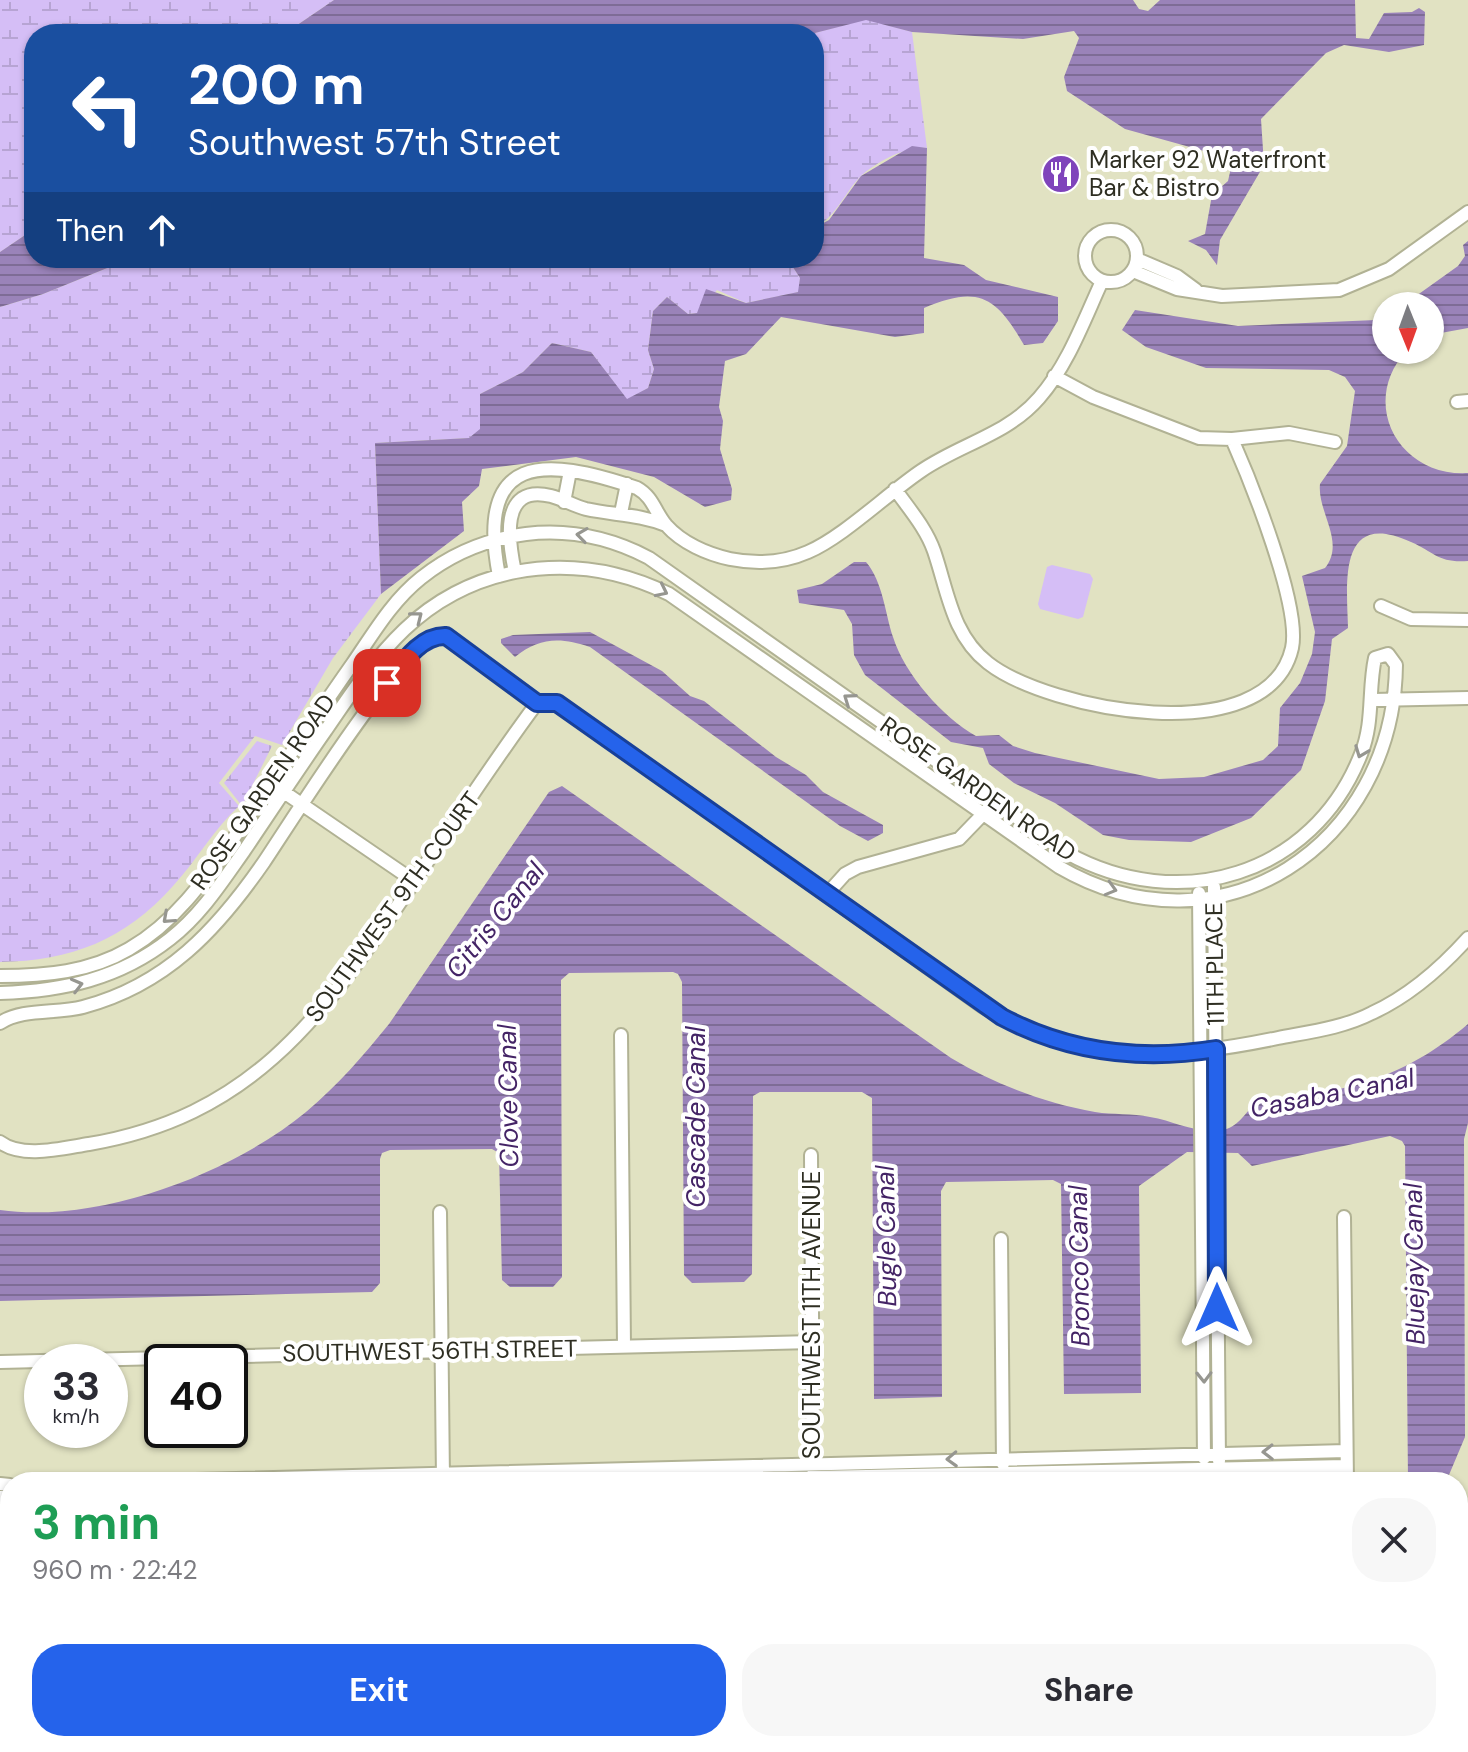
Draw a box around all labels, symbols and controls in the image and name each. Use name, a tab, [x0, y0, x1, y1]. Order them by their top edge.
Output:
text: 200 m	[188, 48, 365, 121]
icon: left	[56, 56, 160, 160]
text: Southwest 57th Street	[188, 119, 561, 166]
place label: Marker 92 Waterfront Bar & Bistro	[1089, 144, 1326, 203]
restaurant icon: Marker 92 Waterfront Bar & Bistro	[1040, 153, 1082, 195]
icon: ahead	[140, 208, 184, 252]
text: Then	[56, 211, 124, 250]
north arrow	[1372, 292, 1444, 364]
map controls	[1372, 292, 1444, 364]
one-way arrow	[575, 527, 588, 544]
one-way arrow	[654, 581, 669, 597]
one-way arrow	[408, 613, 423, 627]
pin	[353, 649, 421, 717]
icon: arrive	[365, 661, 409, 705]
street label: ROSE GARDEN ROAD	[183, 688, 342, 896]
one-way arrow	[843, 694, 857, 708]
street label: ROSE GARDEN ROAD	[874, 709, 1082, 868]
one-way arrow	[1354, 744, 1371, 758]
street label: SOUTHWEST 9TH COURT	[298, 785, 487, 1028]
water label: Citris Canal	[438, 854, 553, 985]
one-way arrow	[1103, 880, 1117, 896]
street label: 11TH PLACE	[1198, 902, 1231, 1026]
one-way arrow	[163, 908, 178, 923]
one-way arrow	[70, 977, 84, 994]
water label: Clove Canal	[490, 1023, 526, 1168]
water label: Cascade Canal	[679, 1025, 713, 1208]
water label: Casaba Canal	[1247, 1060, 1418, 1126]
water label: Bugle Canal	[868, 1164, 904, 1307]
street label: SOUTHWEST 11TH AVENUE	[796, 1171, 827, 1459]
water label: Bluejay Canal	[1396, 1182, 1432, 1345]
water label: Bronco Canal	[1061, 1184, 1097, 1347]
position arrow	[1175, 1266, 1259, 1350]
street label: SOUTHWEST 56TH STREET	[282, 1332, 578, 1369]
speed limit sign: 40	[144, 1344, 248, 1448]
text: 33	[52, 1360, 100, 1412]
one-way arrow	[1195, 1371, 1212, 1384]
text: km/h	[52, 1403, 100, 1429]
one-way arrow	[1261, 1443, 1274, 1461]
one-way arrow	[945, 1450, 958, 1468]
text: 3 min	[32, 1491, 160, 1554]
button: close	[1352, 1498, 1436, 1582]
text: 960 m · 22:42	[32, 1553, 197, 1587]
button: Exit	[32, 1644, 726, 1736]
button: Share	[742, 1644, 1436, 1736]

